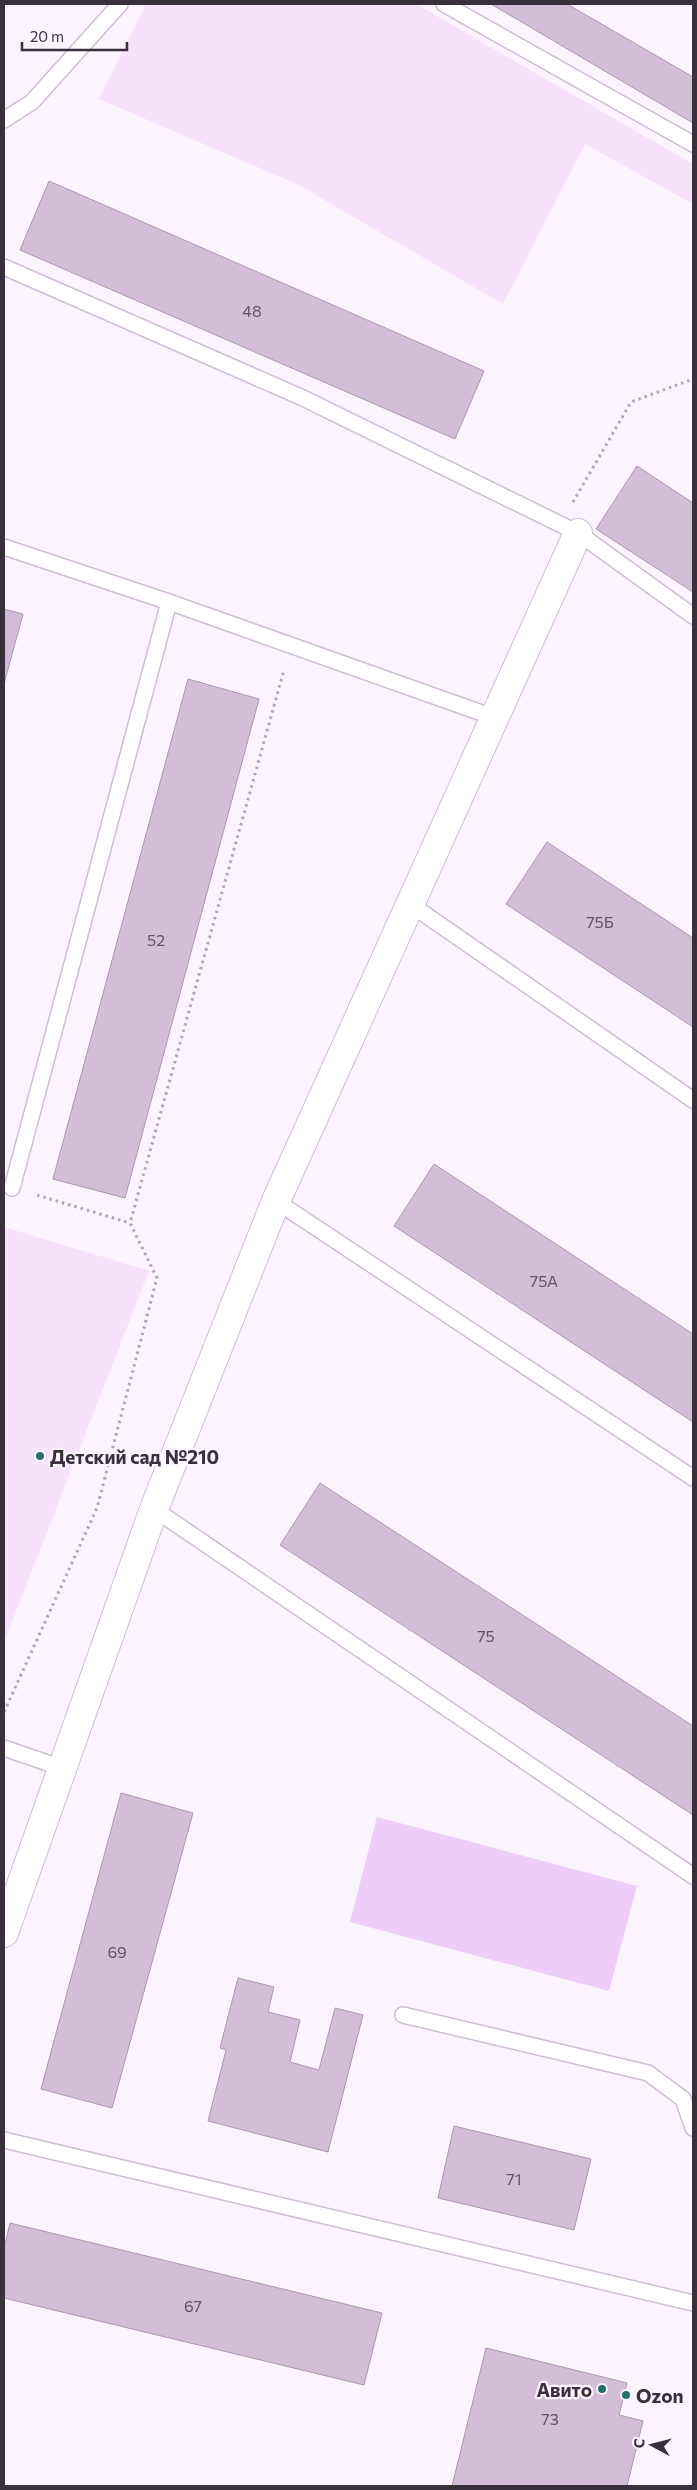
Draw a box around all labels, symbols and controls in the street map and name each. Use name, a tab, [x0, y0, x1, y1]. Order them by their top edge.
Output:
scale bar	[22, 20, 128, 52]
text: 20 m	[30, 27, 64, 45]
house number: 48	[242, 301, 262, 320]
house number: 75Б	[586, 912, 614, 931]
house number: 52	[147, 930, 165, 949]
house number: 75А	[530, 1271, 558, 1290]
place label: Детский сад №210	[50, 1445, 219, 1468]
marker: Детский сад №210	[34, 1450, 46, 1462]
house number: 75	[477, 1626, 495, 1645]
house number: 69	[107, 1942, 127, 1961]
house number: 71	[506, 2169, 522, 2188]
house number: 67	[184, 2296, 202, 2315]
place label: Авито	[536, 2378, 592, 2401]
marker: Авито	[596, 2383, 608, 2395]
place label: Ozon	[636, 2384, 684, 2407]
marker: Ozon	[620, 2389, 632, 2401]
house number: 73	[541, 2409, 559, 2428]
north arrow	[627, 2420, 677, 2470]
text: С	[630, 2438, 648, 2449]

